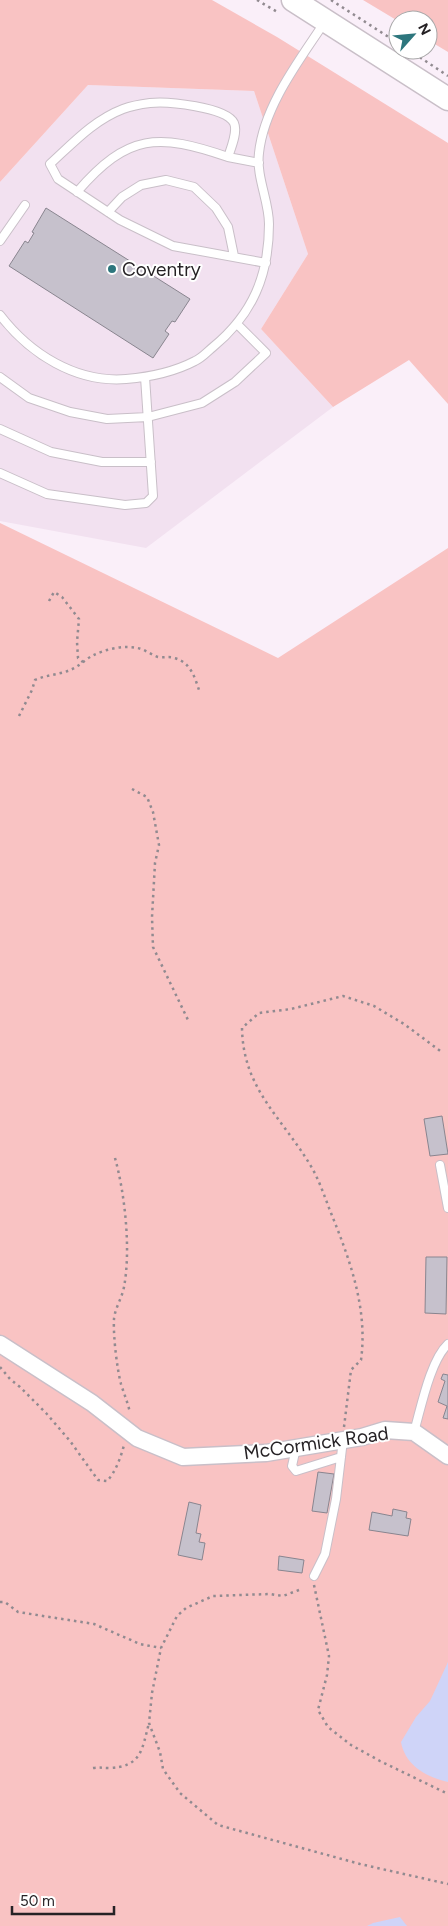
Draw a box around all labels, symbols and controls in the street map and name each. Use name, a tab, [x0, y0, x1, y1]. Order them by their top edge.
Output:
north arrow	[388, 10, 438, 60]
text: N	[414, 21, 434, 38]
place label: Coventry	[122, 258, 201, 281]
marker: Coventry	[106, 263, 118, 275]
street label: McCormick Road	[242, 1421, 390, 1465]
scale bar	[12, 1884, 115, 1916]
text: 50 m	[20, 1892, 55, 1910]

